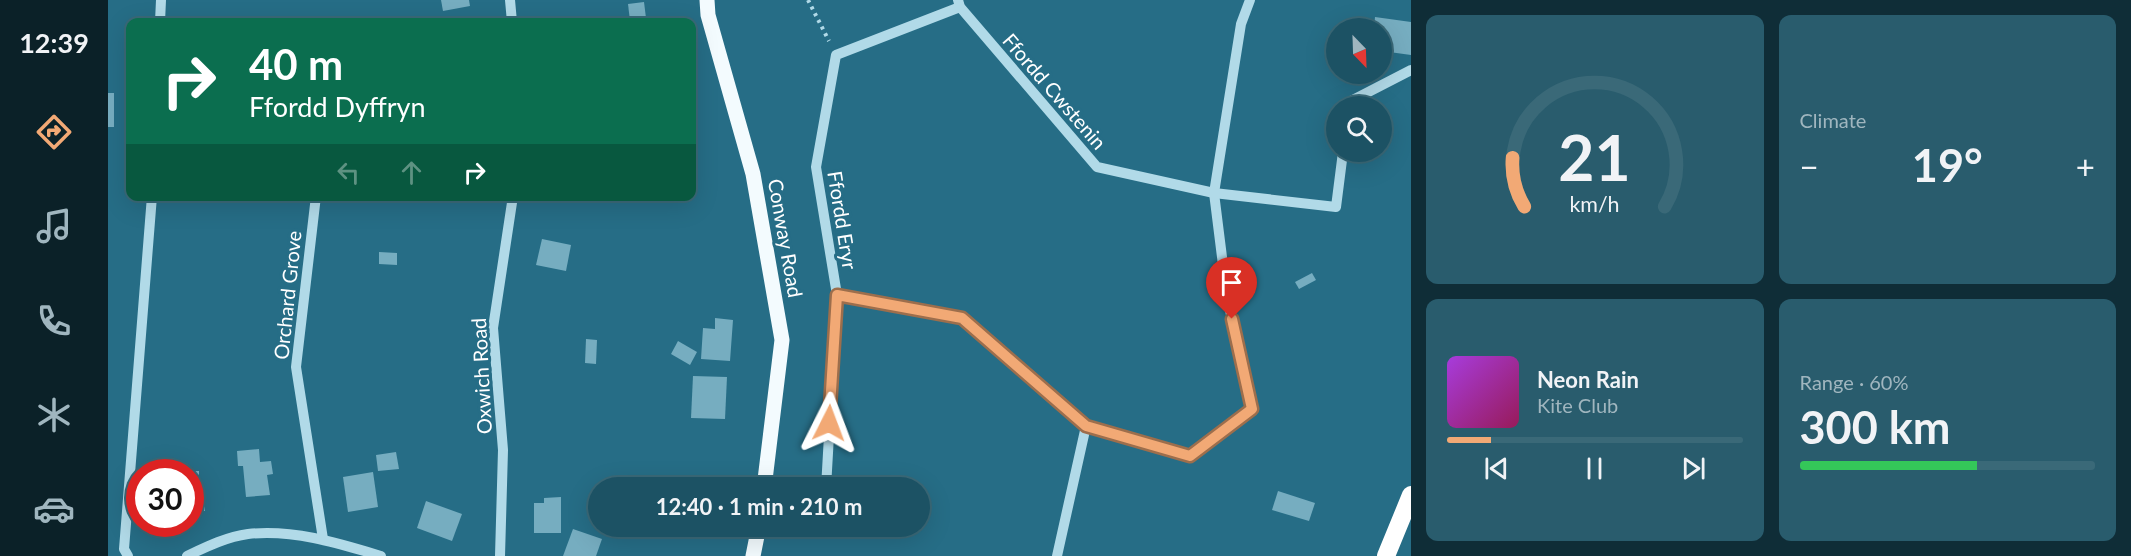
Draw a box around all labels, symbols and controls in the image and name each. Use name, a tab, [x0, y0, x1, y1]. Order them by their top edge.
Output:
north arrow	[1326, 18, 1392, 84]
map controls	[1326, 18, 1392, 162]
text: 12:39	[19, 26, 89, 59]
street label: Ffordd Cwstenin	[998, 28, 1112, 154]
text: 40 m	[249, 39, 343, 89]
icon: right	[150, 42, 228, 120]
text: Ffordd Dyffryn	[249, 90, 426, 123]
button: search	[1326, 96, 1392, 162]
text: Climate	[1800, 108, 1866, 132]
icon: directions	[33, 111, 75, 153]
text: 21	[1559, 119, 1631, 194]
text: 19°	[1912, 138, 1983, 192]
text: −	[1800, 146, 1819, 186]
text: +	[2076, 146, 2095, 186]
icon: left	[332, 156, 365, 189]
icon: ahead	[395, 156, 428, 189]
icon: right	[458, 156, 491, 189]
street label: Ffordd Eryr	[823, 169, 863, 272]
street label: Conway Road	[764, 177, 808, 299]
text: km/h	[1570, 191, 1620, 217]
icon: music	[33, 205, 75, 247]
street label: Orchard Grove	[268, 229, 306, 361]
pin	[1206, 257, 1257, 319]
icon: arrive	[1215, 266, 1248, 299]
icon: phone	[33, 300, 75, 342]
street label: Oxwich Road	[466, 317, 496, 435]
text: Neon Rain	[1537, 366, 1639, 393]
text: Range · 60%	[1800, 370, 1908, 394]
position arrow	[797, 391, 861, 455]
text: Kite Club	[1537, 393, 1618, 417]
icon: climate	[33, 394, 75, 436]
text: 300 km	[1800, 400, 1950, 454]
icon: previous	[1480, 452, 1513, 485]
icon: pause	[1578, 452, 1611, 485]
icon: next	[1677, 452, 1710, 485]
speed limit sign: 30	[126, 459, 204, 537]
icon: car	[33, 488, 75, 530]
text: 12:40 · 1 min · 210 m	[656, 493, 862, 520]

